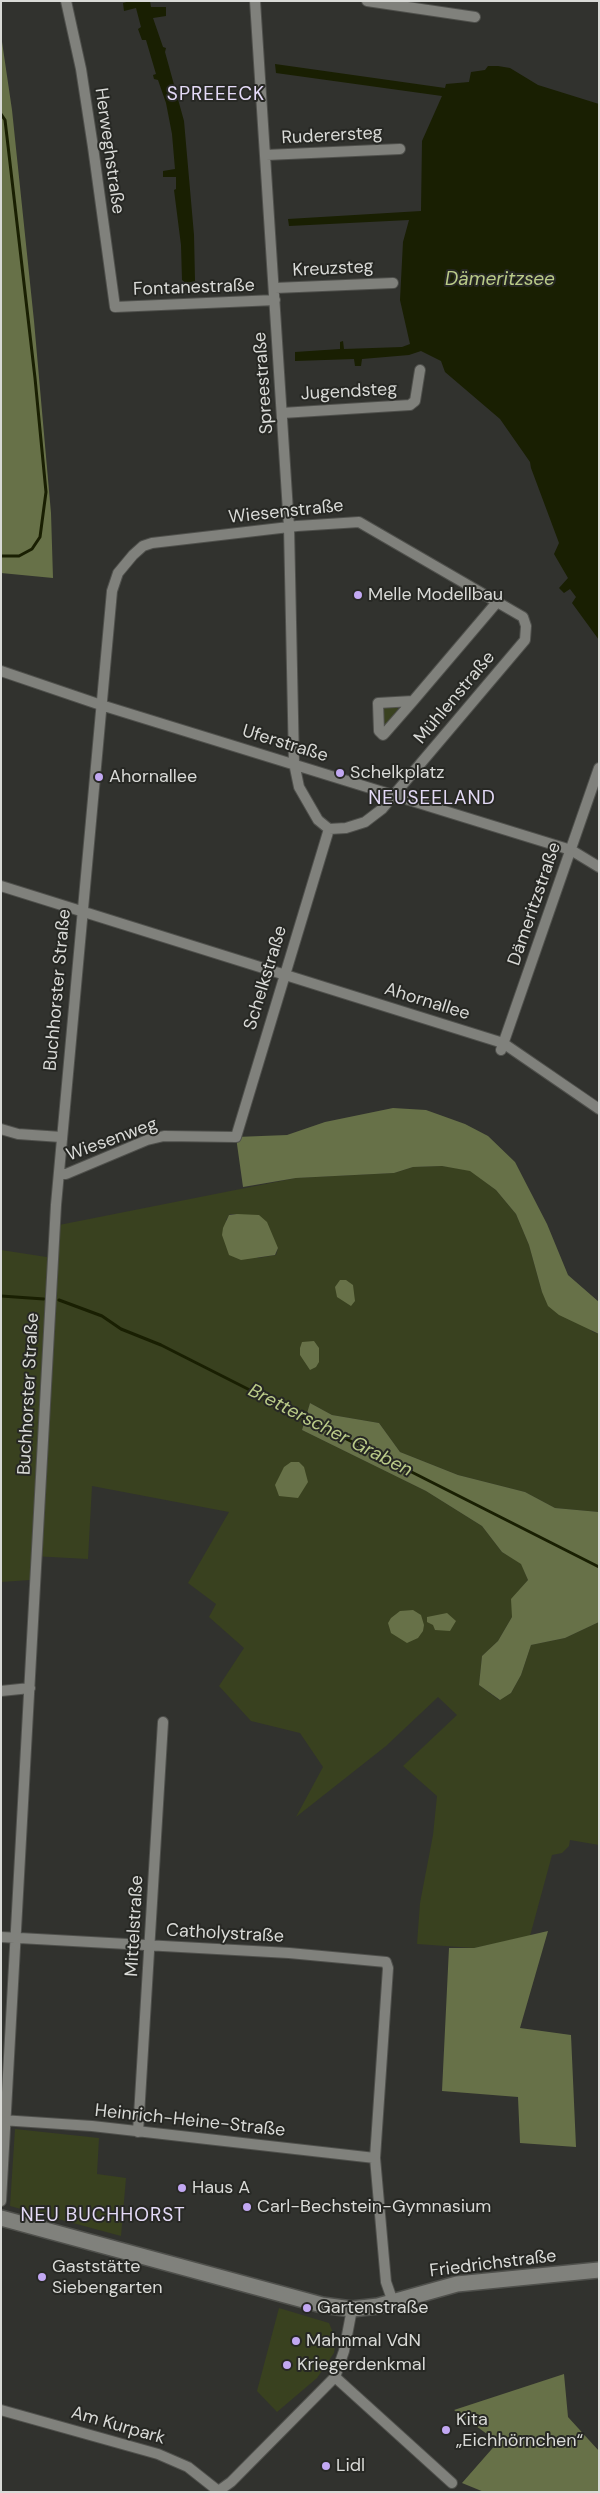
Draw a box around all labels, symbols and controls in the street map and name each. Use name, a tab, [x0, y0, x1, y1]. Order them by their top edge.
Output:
district label: SPREEECK	[166, 84, 266, 106]
street label: Herweghstraße	[89, 87, 129, 215]
street label: Ruderersteg	[281, 123, 383, 149]
street label: Kreuzsteg	[292, 256, 374, 282]
water label: Dämeritzsee	[445, 269, 555, 291]
street label: Fontanestraße	[133, 275, 255, 301]
street label: Spreestraße	[250, 331, 278, 435]
street label: Jugendsteg	[300, 379, 398, 405]
street label: Wiesenstraße	[227, 495, 345, 529]
place label: Melle Modellbau	[368, 584, 503, 606]
marker: Melle Modellbau	[352, 589, 364, 601]
street label: Mühlenstraße	[410, 647, 500, 749]
street label: Uferstraße	[240, 721, 330, 767]
place label: Schelkplatz	[350, 762, 445, 784]
place label: Ahornallee	[109, 766, 197, 788]
marker: Schelkplatz	[334, 767, 346, 779]
marker: Ahornallee	[93, 771, 105, 783]
district label: NEUSEELAND	[367, 788, 497, 810]
street label: Dämeritzstraße	[504, 840, 566, 968]
street label: Buchhorster Straße	[40, 908, 76, 1072]
street label: Schelkstraße	[240, 923, 292, 1033]
street label: Ahornallee	[382, 979, 472, 1025]
street label: Wiesenweg	[64, 1114, 160, 1166]
street label: Buchhorster Straße	[14, 1312, 44, 1476]
water label: Bretterscher Graben	[244, 1380, 416, 1482]
street label: Mittelstraße	[122, 1875, 148, 1977]
street label: Catholystraße	[165, 1920, 285, 1948]
street label: Heinrich-Heine-Straße	[94, 2100, 286, 2142]
place label: Haus A	[192, 2177, 250, 2199]
marker: Haus A	[176, 2182, 188, 2194]
place label: Carl-Bechstein-Gymnasium	[257, 2196, 491, 2218]
marker: Carl-Bechstein-Gymnasium	[241, 2201, 253, 2213]
district label: NEU BUCHHORST	[19, 2205, 187, 2227]
street label: Friedrichstraße	[428, 2245, 558, 2283]
place label: Gaststätte Siebengarten	[52, 2256, 163, 2298]
marker: Gaststätte Siebengarten	[36, 2271, 48, 2283]
place label: Gartenstraße	[317, 2297, 428, 2319]
marker: Gartenstraße	[301, 2302, 313, 2314]
place label: Mahnmal VdN	[306, 2330, 421, 2352]
marker: Mahnmal VdN	[290, 2335, 302, 2347]
place label: Kriegerdenkmal	[297, 2354, 426, 2376]
marker: Kriegerdenkmal	[281, 2359, 293, 2371]
street label: Am Kurpark	[69, 2402, 167, 2450]
place label: Kita „Eichhörnchen“	[456, 2409, 583, 2452]
marker: Kita „Eichhörnchen“	[440, 2424, 452, 2436]
place label: Lidl	[336, 2455, 365, 2477]
marker: Lidl	[320, 2460, 332, 2472]

